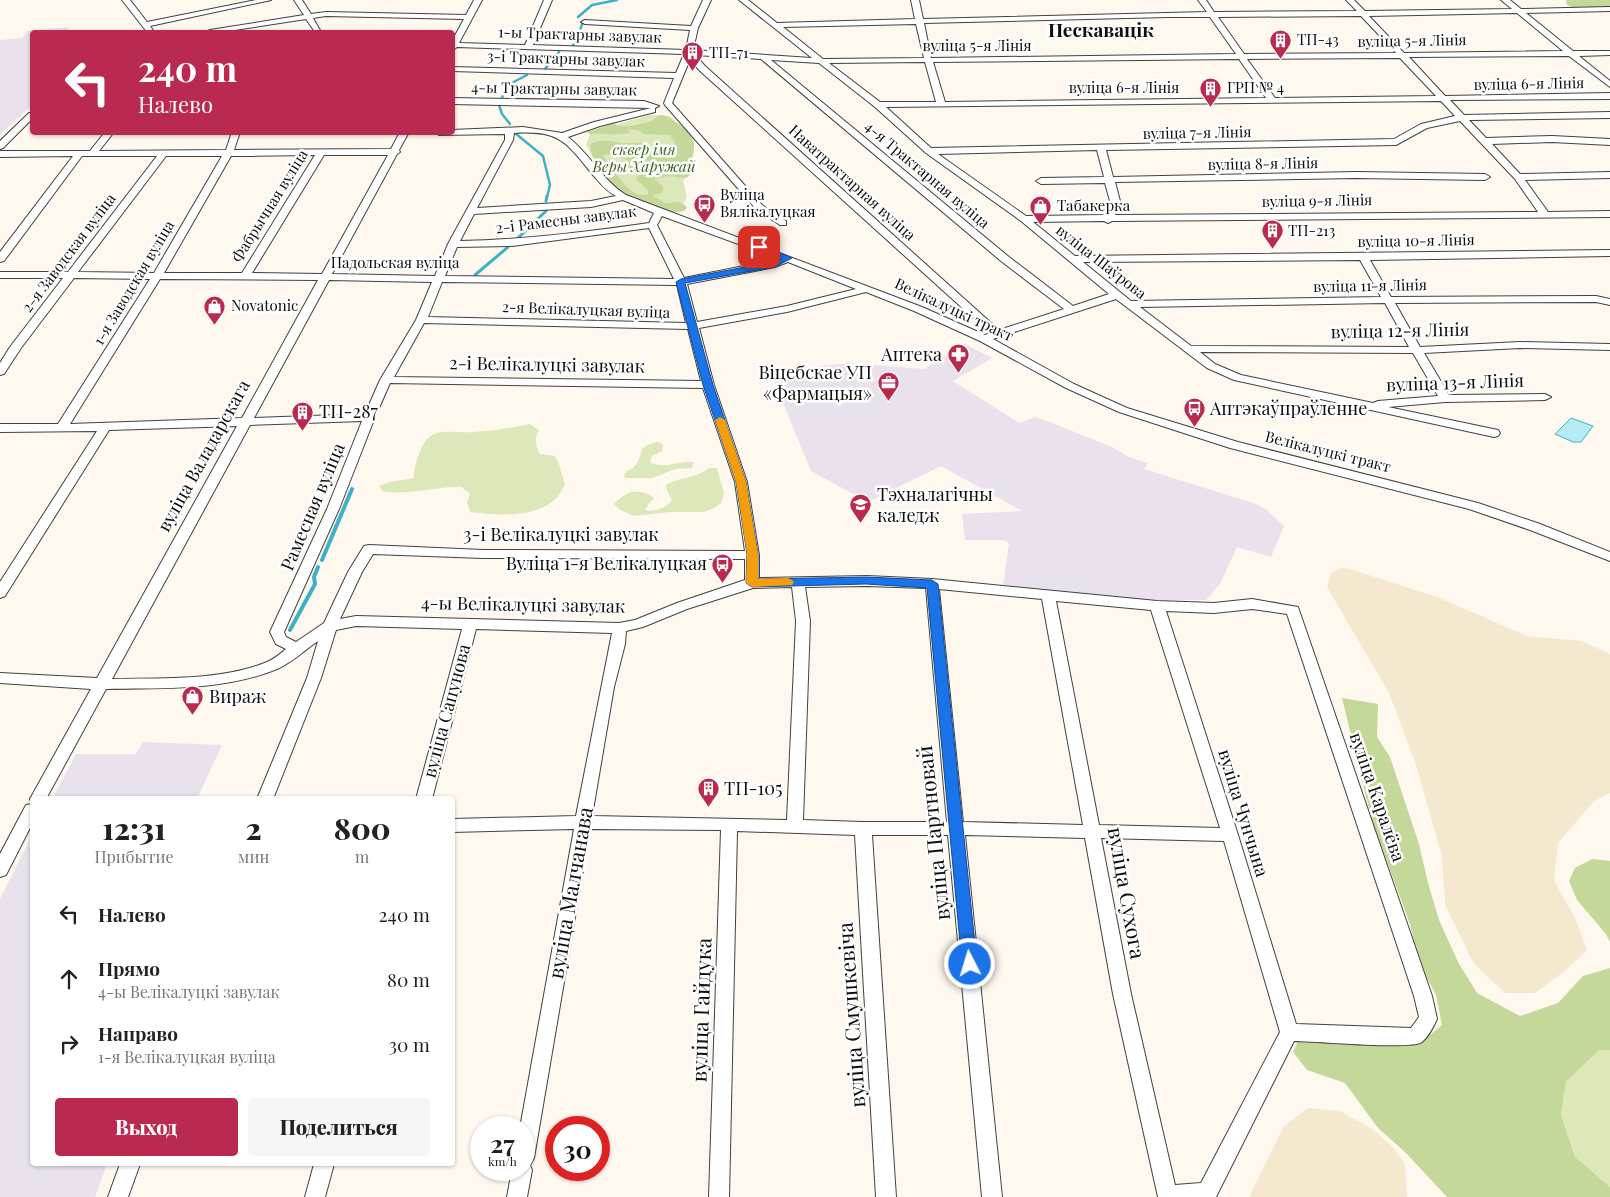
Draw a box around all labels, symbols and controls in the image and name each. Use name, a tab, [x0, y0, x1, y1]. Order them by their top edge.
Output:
district label: Пескавацік	[1048, 16, 1154, 42]
street label: 1-ы Трактарны завулак	[498, 21, 663, 47]
building icon: ТП-43	[1269, 28, 1293, 59]
place label: ТП-43	[1297, 29, 1339, 49]
street label: вуліца 5-я Лінія	[1357, 29, 1467, 51]
street label: вуліца 5-я Лінія	[922, 35, 1032, 55]
building icon: ТП-71	[681, 41, 705, 72]
place label: ТП-71	[709, 42, 749, 62]
text: 240 m	[138, 44, 237, 91]
street label: 3-і Трактарны завулак	[487, 45, 646, 71]
icon: left	[55, 50, 120, 115]
street label: вуліца 6-я Лінія	[1473, 72, 1584, 94]
building icon: ГРП № 4	[1199, 76, 1223, 107]
street label: 4-ы Трактарны завулак	[471, 77, 638, 99]
street label: вуліца 6-я Лінія	[1069, 77, 1179, 97]
place label: ГРП № 4	[1227, 77, 1284, 97]
text: Налево	[138, 89, 213, 119]
street label: 4-я Трактарная вуліца	[861, 116, 995, 233]
street label: Наватрактарная вуліца	[785, 120, 921, 245]
street label: вуліца 7-я Лінія	[1142, 121, 1252, 143]
park label: сквер імя Веры Харужай	[592, 139, 696, 176]
street label: Фабрычная вуліца	[226, 145, 312, 266]
street label: вуліца 8-я Лінія	[1207, 152, 1318, 174]
place label: Вуліца Вялікалуцкая	[720, 184, 816, 221]
street label: 2-я Заводская вуліца	[17, 188, 120, 316]
street label: вуліца 9-я Лінія	[1262, 189, 1372, 211]
bus stop icon: Вуліца Вялікалуцкая	[692, 192, 716, 223]
shop icon: Табакерка	[1029, 194, 1053, 225]
place label: Табакерка	[1057, 195, 1131, 215]
street label: 2-і Рамесны завулак	[494, 200, 638, 238]
street label: 1-я Заводская вуліца	[88, 216, 179, 349]
building icon: ТП-213	[1260, 219, 1284, 250]
street label: вуліца Шаўрова	[1052, 220, 1151, 303]
place label: ТП-213	[1288, 220, 1335, 240]
pin	[738, 226, 780, 268]
street label: вуліца 10-я Лінія	[1357, 229, 1475, 251]
icon: arrive	[745, 233, 773, 261]
street label: Падольская вуліца	[331, 252, 460, 272]
street label: Велікалуцкі тракт	[892, 273, 1017, 345]
street label: вуліца 11-я Лінія	[1313, 274, 1427, 296]
shop icon: Novatonic	[203, 294, 227, 325]
place label: Novatonic	[231, 295, 298, 315]
street label: 2-я Велікалуцкая вуліца	[501, 296, 671, 322]
street label: вуліца 12-я Лінія	[1330, 317, 1470, 343]
place label: Аптека	[880, 342, 942, 366]
pharmacy icon: Аптека	[946, 343, 970, 374]
street label: 2-і Велікалуцкі завулак	[449, 350, 645, 378]
place label: Віцебскае УП «Фармацыя»	[758, 360, 872, 405]
street label: вуліца 13-я Лінія	[1386, 368, 1525, 396]
office icon: Віцебскае УП «Фармацыя»	[876, 371, 900, 402]
street label: вуліца Валадарскага	[151, 375, 255, 536]
place label: Аптэкаўпраўленне	[1209, 396, 1367, 420]
bus stop icon: Аптэкаўпраўленне	[1182, 397, 1206, 428]
place label: ТП-287	[319, 399, 378, 423]
building icon: ТП-287	[291, 400, 315, 431]
street label: Велікалуцкі тракт	[1263, 426, 1393, 476]
street label: Рамесная вуліца	[274, 439, 350, 574]
place label: Тэхналагічны каледж	[877, 482, 993, 527]
school or university icon: Тэхналагічны каледж	[849, 493, 873, 524]
street label: 3-і Велікалуцкі завулак	[463, 522, 659, 546]
place label: Вуліца 1-я Велікалуцкая	[506, 551, 707, 575]
bus stop icon: Вуліца 1-я Велікалуцкая	[711, 552, 735, 583]
street label: 4-ы Велікалуцкі завулак	[421, 590, 625, 618]
street label: вуліца Сапунова	[417, 641, 475, 780]
place label: Вираж	[209, 684, 266, 708]
shop icon: Вираж	[181, 685, 205, 716]
street label: вуліца Каралёва	[1345, 729, 1411, 865]
street label: вуліца Партновай	[909, 744, 955, 922]
street label: вуліца Чунчына	[1213, 746, 1275, 880]
place label: ТП-105	[724, 776, 782, 800]
building icon: ТП-105	[696, 777, 720, 808]
street label: вуліца Малчанава	[540, 804, 598, 981]
text: 12:31	[102, 808, 166, 848]
text: 2	[246, 808, 262, 848]
text: 800	[334, 808, 391, 848]
street label: вуліца Сухога	[1103, 824, 1153, 961]
text: Прибытие	[94, 846, 174, 867]
text: мин	[238, 846, 269, 867]
text: m	[355, 846, 369, 867]
icon: left	[55, 900, 83, 928]
text: Налево	[98, 901, 166, 927]
text: 240 m	[379, 901, 430, 927]
street label: вуліца Смушкевіча	[830, 921, 870, 1109]
street label: вуліца Гайдука	[683, 937, 717, 1083]
position arrow	[943, 937, 995, 989]
text: Прямо	[98, 955, 160, 981]
icon: ahead	[55, 965, 83, 993]
text: 80 m	[387, 966, 430, 992]
text: 4-ы Велікалуцкі завулак	[98, 981, 280, 1002]
text: Направо	[98, 1020, 178, 1046]
icon: right	[55, 1030, 83, 1058]
text: 30 m	[388, 1031, 430, 1057]
text: 1-я Велікалуцкая вуліца	[98, 1046, 276, 1067]
button: Выход	[55, 1098, 238, 1156]
button: Поделиться	[248, 1098, 430, 1156]
speed limit sign: 30	[545, 1116, 610, 1181]
text: 27	[490, 1126, 515, 1159]
text: km/h	[488, 1153, 517, 1169]

